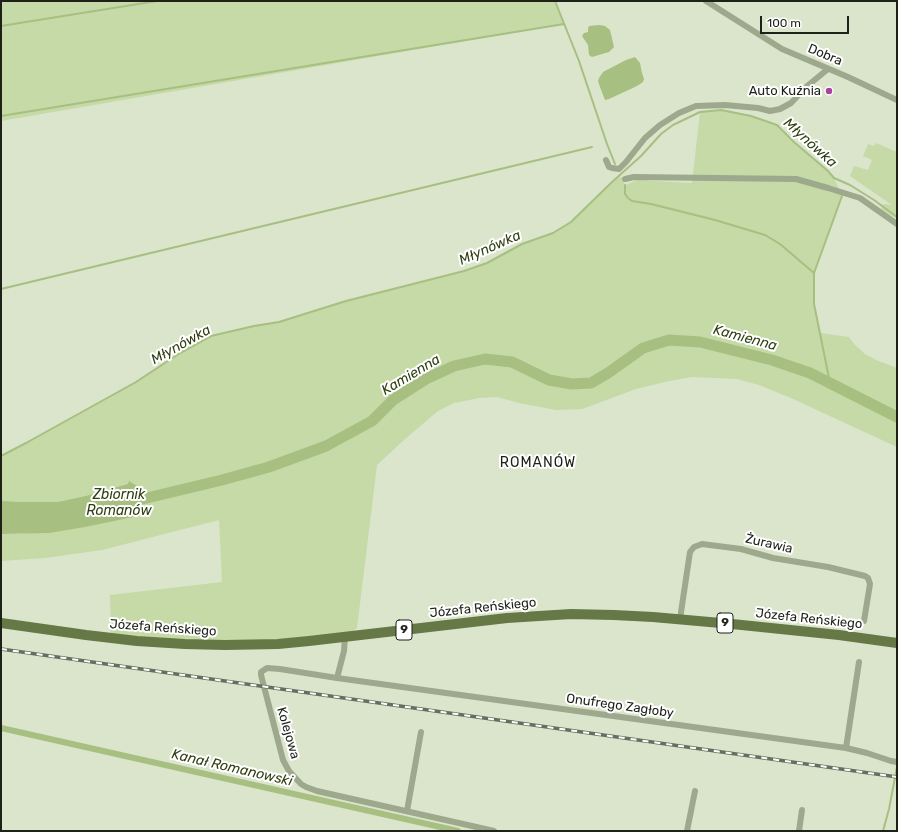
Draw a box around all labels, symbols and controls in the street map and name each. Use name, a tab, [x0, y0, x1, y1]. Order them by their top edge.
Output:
scale bar	[762, 8, 851, 34]
text: 100 m	[767, 16, 801, 30]
street label: Dobra	[805, 41, 845, 69]
place label: Auto Kuźnia	[749, 83, 821, 99]
marker: Auto Kuźnia	[824, 86, 834, 96]
water label: Młynówka	[780, 115, 840, 171]
water label: Młynówka	[457, 227, 523, 269]
water label: Kamienna	[711, 321, 779, 355]
water label: Młynówka	[148, 322, 214, 368]
water label: Kamienna	[379, 351, 443, 399]
district label: ROMANÓW	[500, 455, 576, 471]
water label: Zbiornik Romanów	[86, 487, 152, 520]
street label: Żurawia	[744, 531, 794, 557]
street label: Józefa Reńskiego	[429, 595, 537, 621]
street label: Józefa Reńskiego	[755, 606, 863, 632]
road number: 9	[717, 613, 733, 633]
street label: Józefa Reńskiego	[109, 616, 217, 640]
road number: 9	[396, 620, 412, 640]
street label: Onufrego Zagłoby	[565, 691, 675, 721]
street label: Kolejowa	[273, 705, 303, 761]
water label: Kanał Romanowski	[170, 746, 294, 790]

